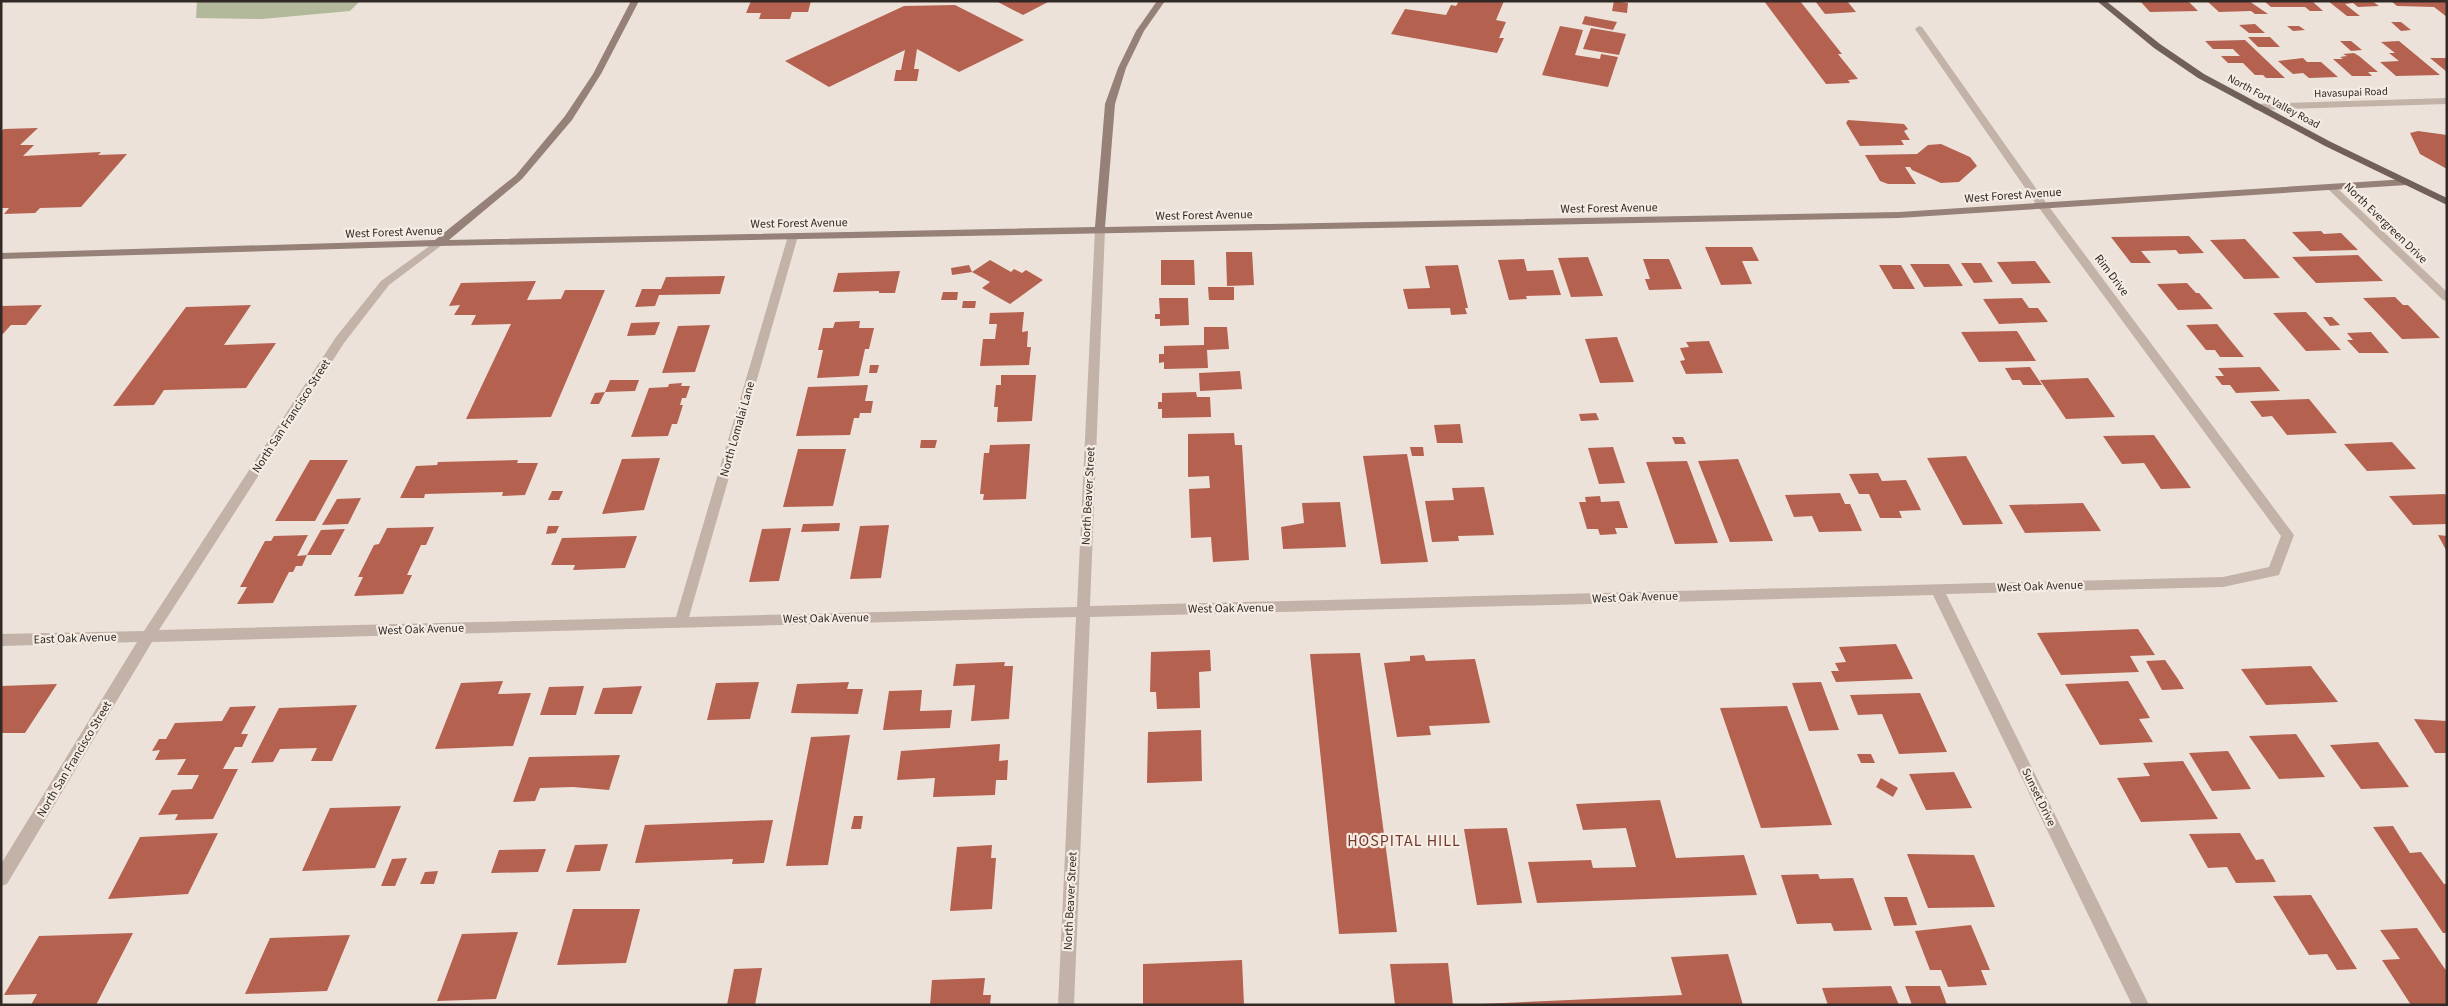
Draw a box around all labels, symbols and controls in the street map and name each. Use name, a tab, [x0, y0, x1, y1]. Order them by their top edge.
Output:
street label: North Fort Valley Road	[2225, 71, 2323, 132]
street label: Havasupai Road	[2314, 84, 2388, 101]
street label: North Evergreen Drive	[2340, 179, 2431, 268]
street label: West Forest Avenue	[1964, 184, 2062, 207]
street label: West Forest Avenue	[1560, 199, 1658, 218]
street label: West Forest Avenue	[1155, 206, 1253, 225]
street label: West Forest Avenue	[750, 214, 848, 233]
street label: West Forest Avenue	[345, 222, 443, 243]
street label: Rim Drive	[2090, 251, 2133, 300]
street label: North San Francisco Street	[248, 356, 335, 477]
street label: North Lomalai Lane	[716, 379, 759, 479]
street label: North Beaver Street	[1077, 446, 1100, 546]
street label: West Oak Avenue	[1997, 577, 2083, 596]
street label: West Oak Avenue	[1592, 588, 1678, 607]
street label: West Oak Avenue	[1188, 599, 1274, 618]
street label: West Oak Avenue	[783, 609, 869, 628]
street label: West Oak Avenue	[378, 620, 464, 639]
street label: East Oak Avenue	[33, 629, 117, 648]
street label: North San Francisco Street	[33, 698, 116, 820]
street label: Sunset Drive	[2017, 765, 2060, 829]
district label: HOSPITAL HILL	[1347, 830, 1461, 852]
street label: North Beaver Street	[1059, 851, 1082, 951]

